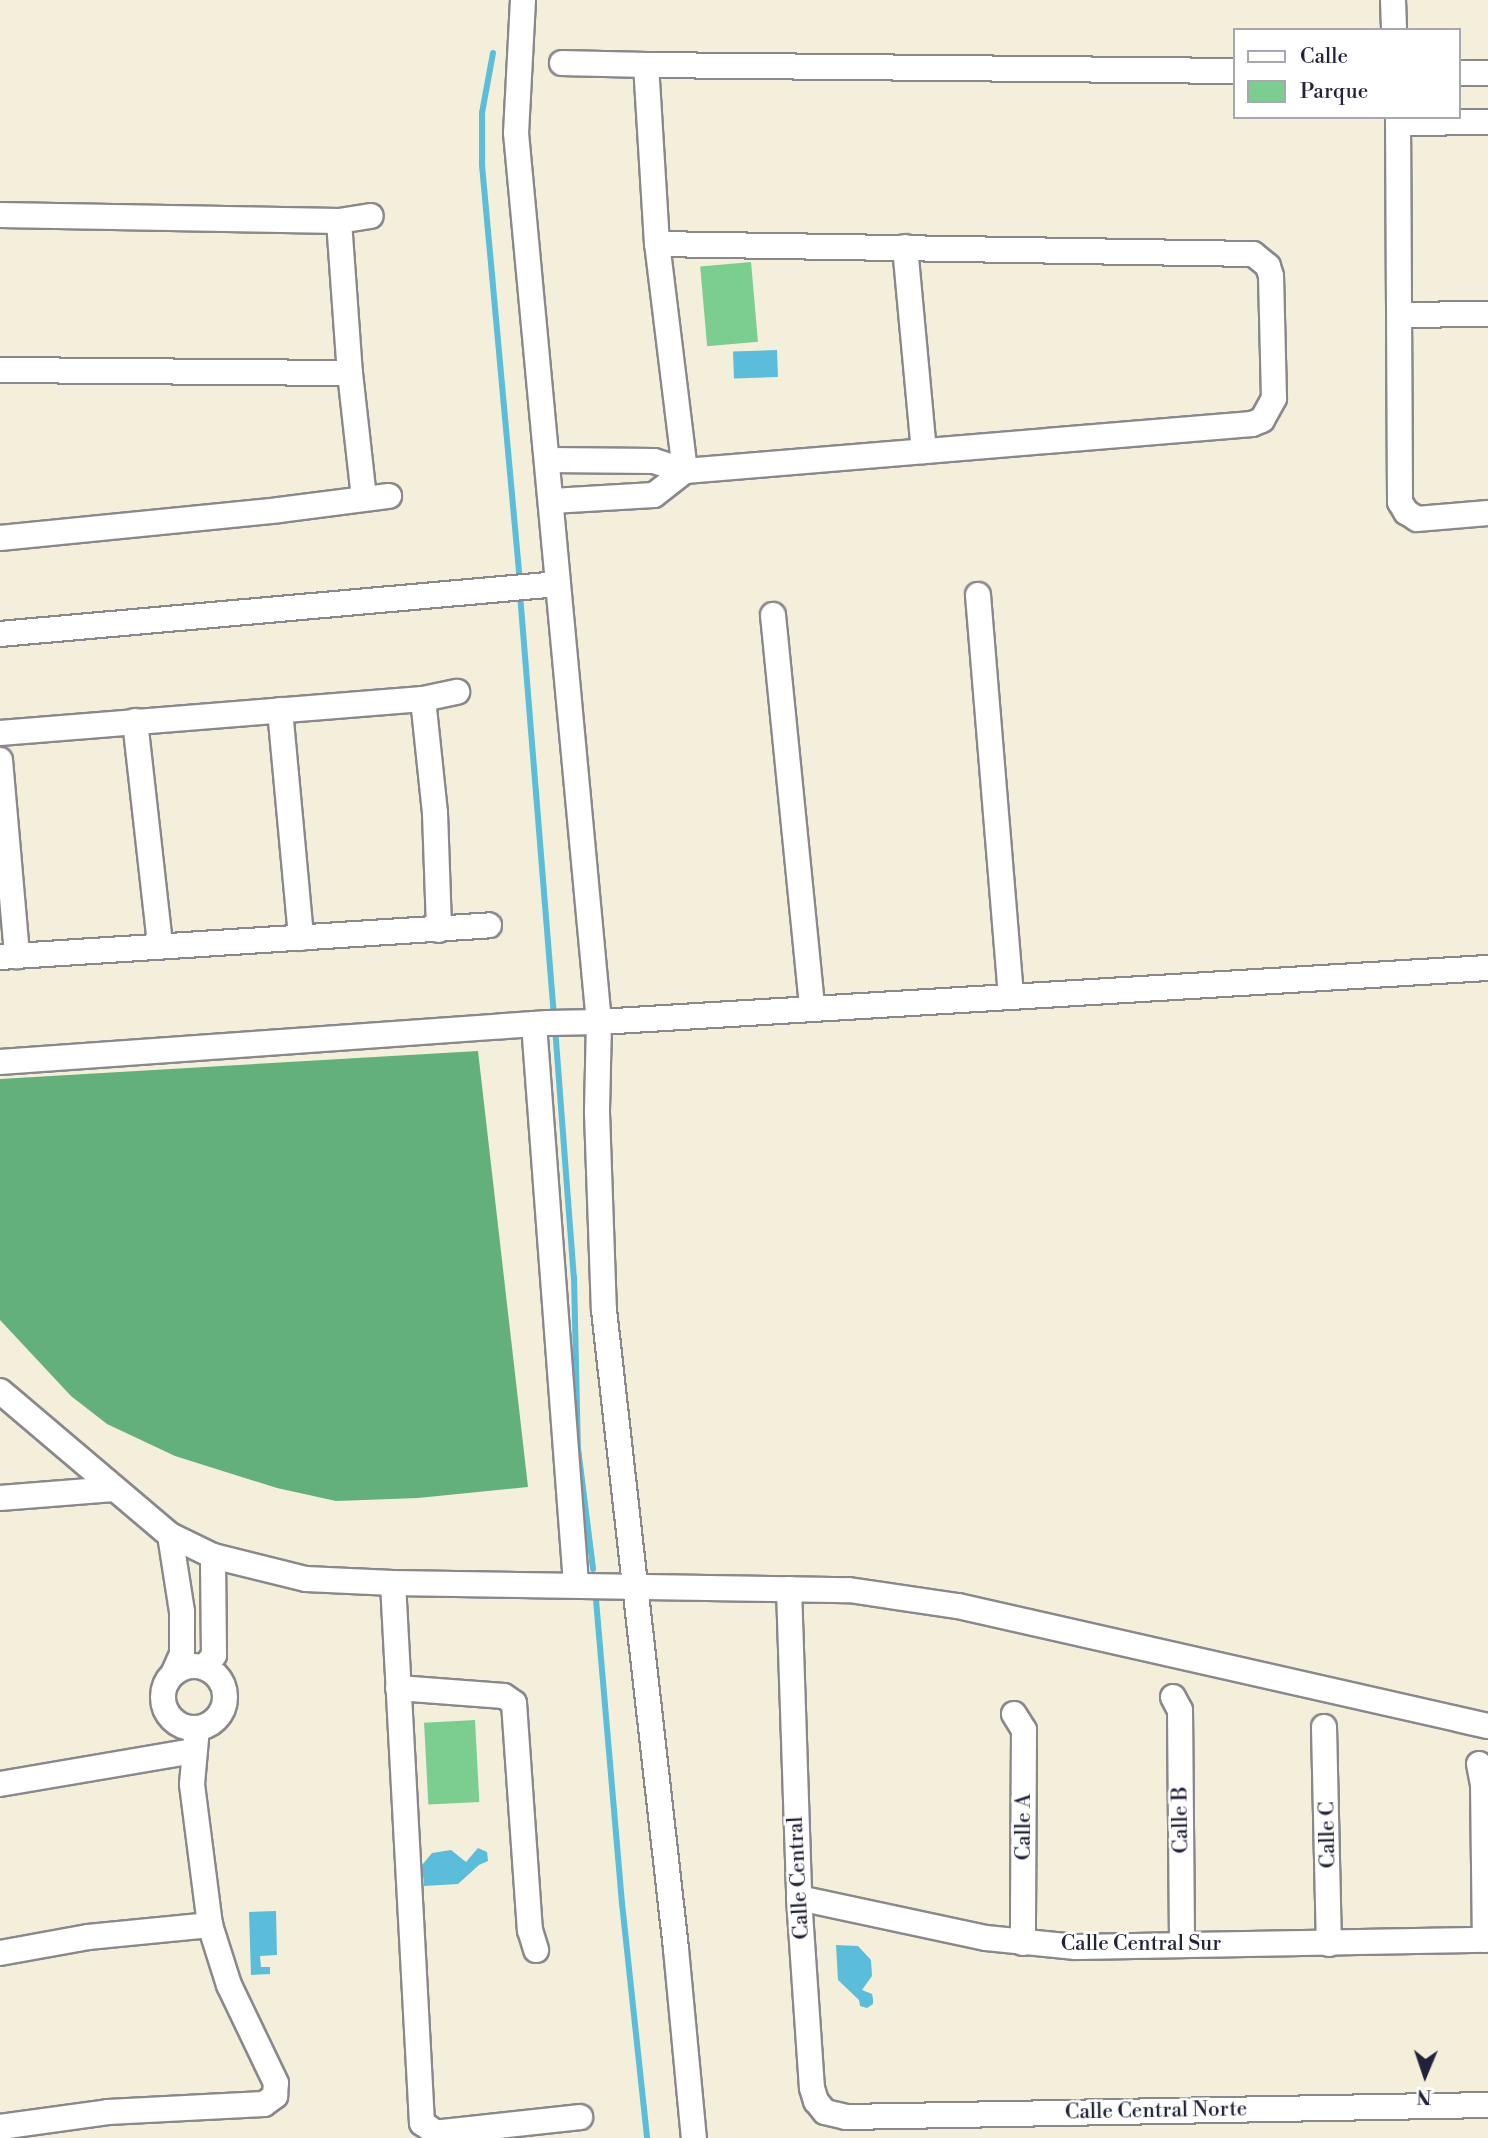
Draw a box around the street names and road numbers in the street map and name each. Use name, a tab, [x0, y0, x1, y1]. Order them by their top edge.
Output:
street label: Calle B	[1168, 1786, 1194, 1854]
street label: Calle A	[1011, 1794, 1037, 1860]
street label: Calle C	[1315, 1801, 1341, 1869]
street label: Calle Central	[783, 1816, 815, 1940]
street label: Calle Central Sur	[1061, 1931, 1221, 1957]
street label: Calle Central Norte	[1065, 2097, 1247, 2125]

